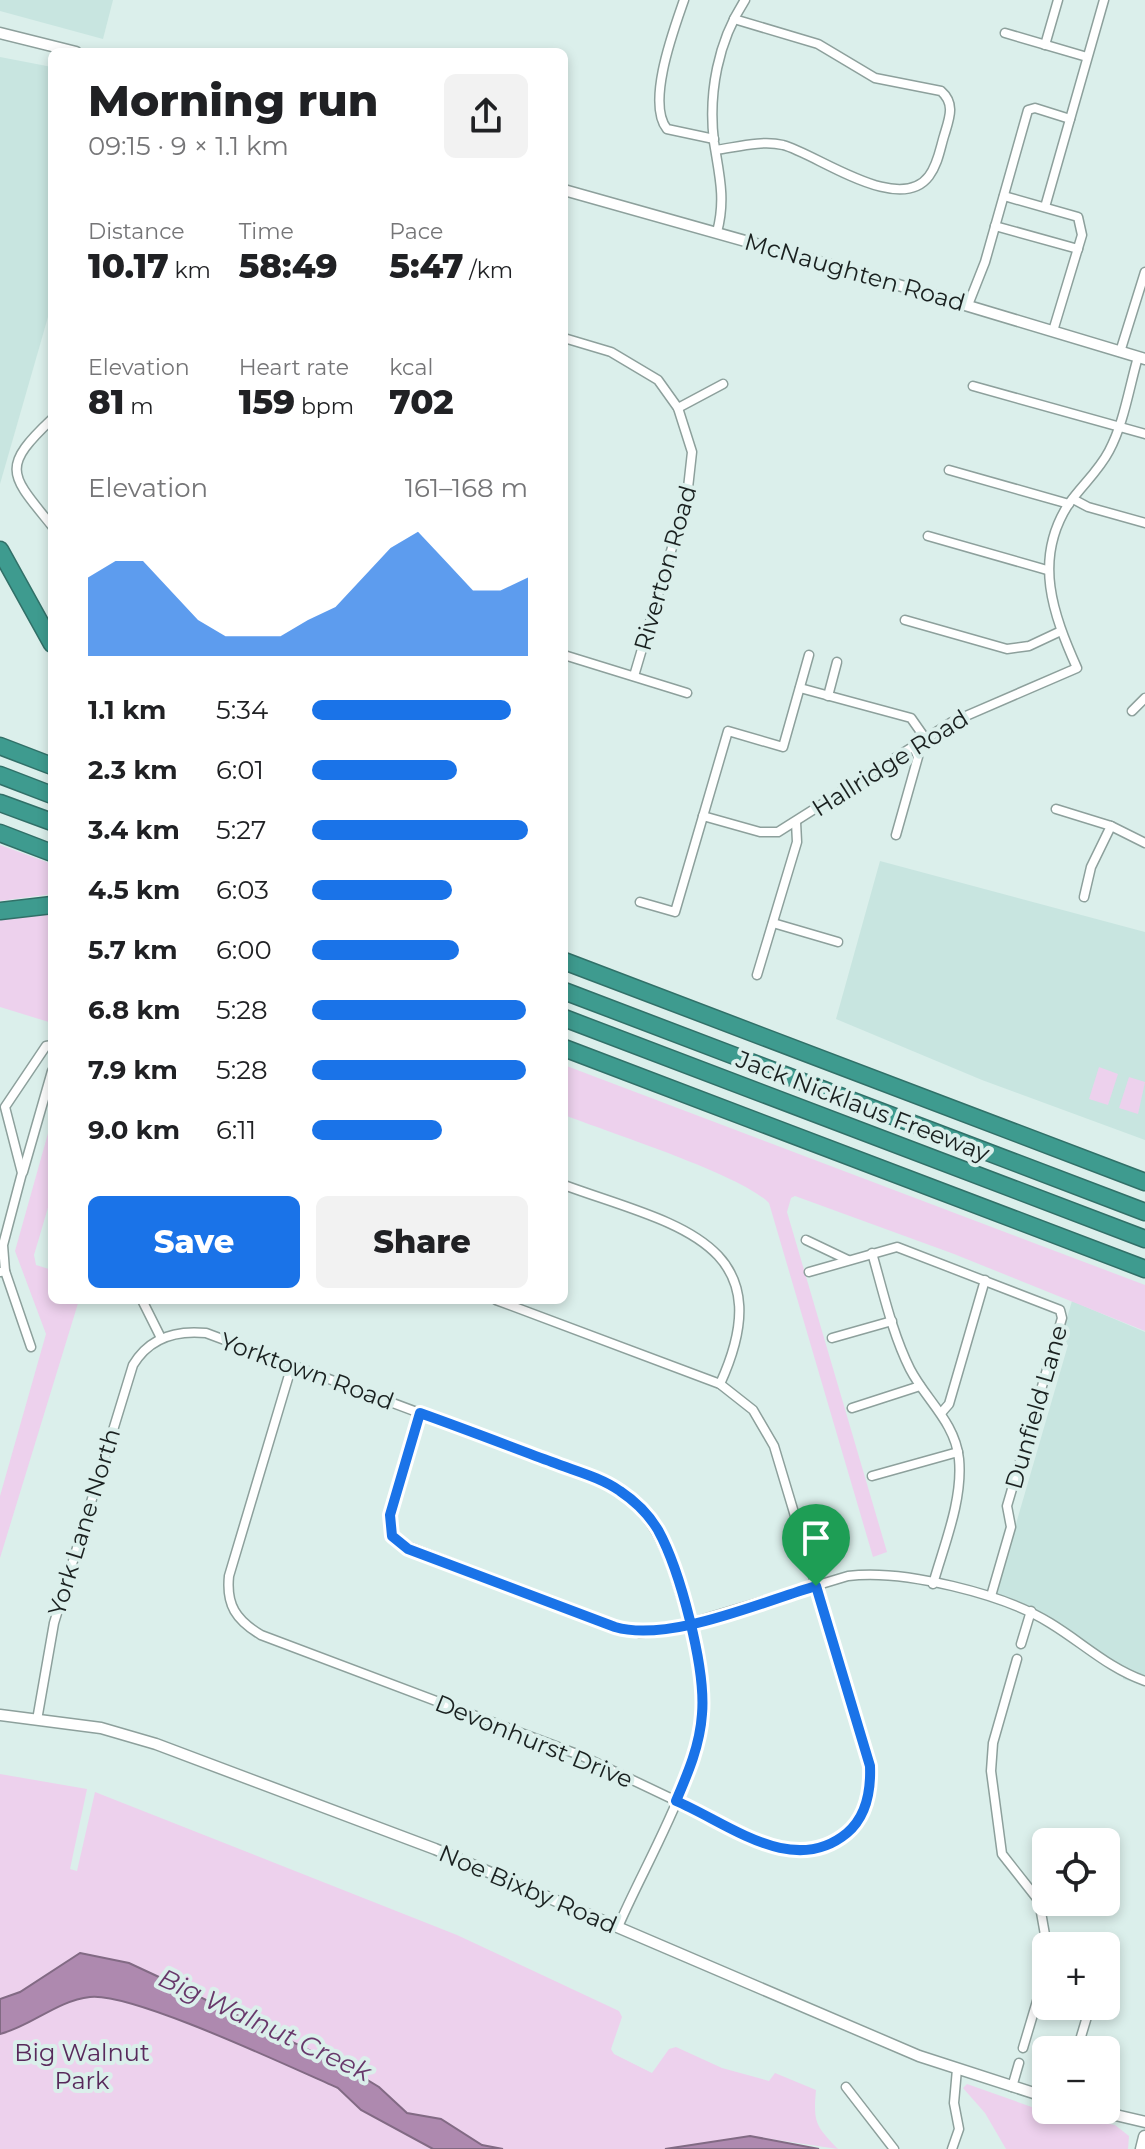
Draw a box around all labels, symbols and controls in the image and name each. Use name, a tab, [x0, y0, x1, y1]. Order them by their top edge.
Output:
text: Morning run	[88, 73, 378, 127]
button: share	[444, 74, 528, 158]
text: 09:15 · 9 × 1.1 km	[88, 130, 289, 162]
text: Distance	[88, 218, 185, 245]
text: Time	[239, 218, 294, 245]
text: Pace	[389, 218, 443, 245]
street label: McNaughten Road	[741, 227, 969, 317]
text: 10.17	[88, 245, 169, 287]
text: 58:49	[239, 245, 337, 287]
text: 5:47	[389, 245, 464, 287]
text: km	[169, 257, 211, 284]
text: /km	[464, 257, 513, 284]
text: Elevation	[88, 354, 190, 381]
text: Heart rate	[239, 354, 349, 381]
text: kcal	[389, 354, 433, 381]
text: 81	[88, 381, 125, 423]
text: 159	[239, 381, 295, 423]
text: 702	[389, 381, 454, 423]
text: m	[125, 393, 154, 420]
text: bpm	[295, 393, 354, 420]
text: Elevation	[88, 472, 208, 504]
text: 161–168 m	[405, 472, 528, 504]
street label: Riverton Road	[628, 482, 702, 654]
text: 1.1 km	[88, 694, 166, 726]
text: 5:34	[216, 694, 268, 726]
street label: Hallridge Road	[807, 703, 973, 823]
text: 2.3 km	[88, 754, 178, 786]
text: 6:01	[216, 754, 264, 786]
text: 3.4 km	[88, 814, 180, 846]
text: 5:27	[216, 814, 266, 846]
text: 4.5 km	[88, 874, 180, 906]
text: 6:03	[216, 874, 269, 906]
text: 5.7 km	[88, 934, 178, 966]
text: 6:00	[216, 934, 272, 966]
text: 6.8 km	[88, 994, 181, 1026]
text: 5:28	[216, 994, 268, 1026]
street label: Jack Nicklaus Freeway	[731, 1044, 994, 1168]
text: 7.9 km	[88, 1054, 178, 1086]
text: 5:28	[216, 1054, 268, 1086]
text: 9.0 km	[88, 1114, 180, 1146]
text: 6:11	[216, 1114, 256, 1146]
button: Save	[88, 1196, 300, 1288]
button: Share	[316, 1196, 528, 1288]
street label: Dunfield Lane	[999, 1322, 1073, 1492]
street label: Yorktown Road	[216, 1326, 398, 1416]
street label: York Lane North	[42, 1425, 126, 1619]
pin	[782, 1504, 850, 1586]
icon: arrive	[794, 1516, 838, 1560]
street label: Devonhurst Drive	[431, 1688, 637, 1794]
map controls	[1032, 1828, 1120, 2124]
button: locate	[1032, 1828, 1120, 1916]
street label: Noe Bixby Road	[435, 1838, 621, 1940]
button: +	[1032, 1932, 1120, 2020]
water label: Big Walnut Creek	[154, 1962, 378, 2089]
button: −	[1032, 2036, 1120, 2124]
park label: Big Walnut Park	[14, 2038, 150, 2095]

